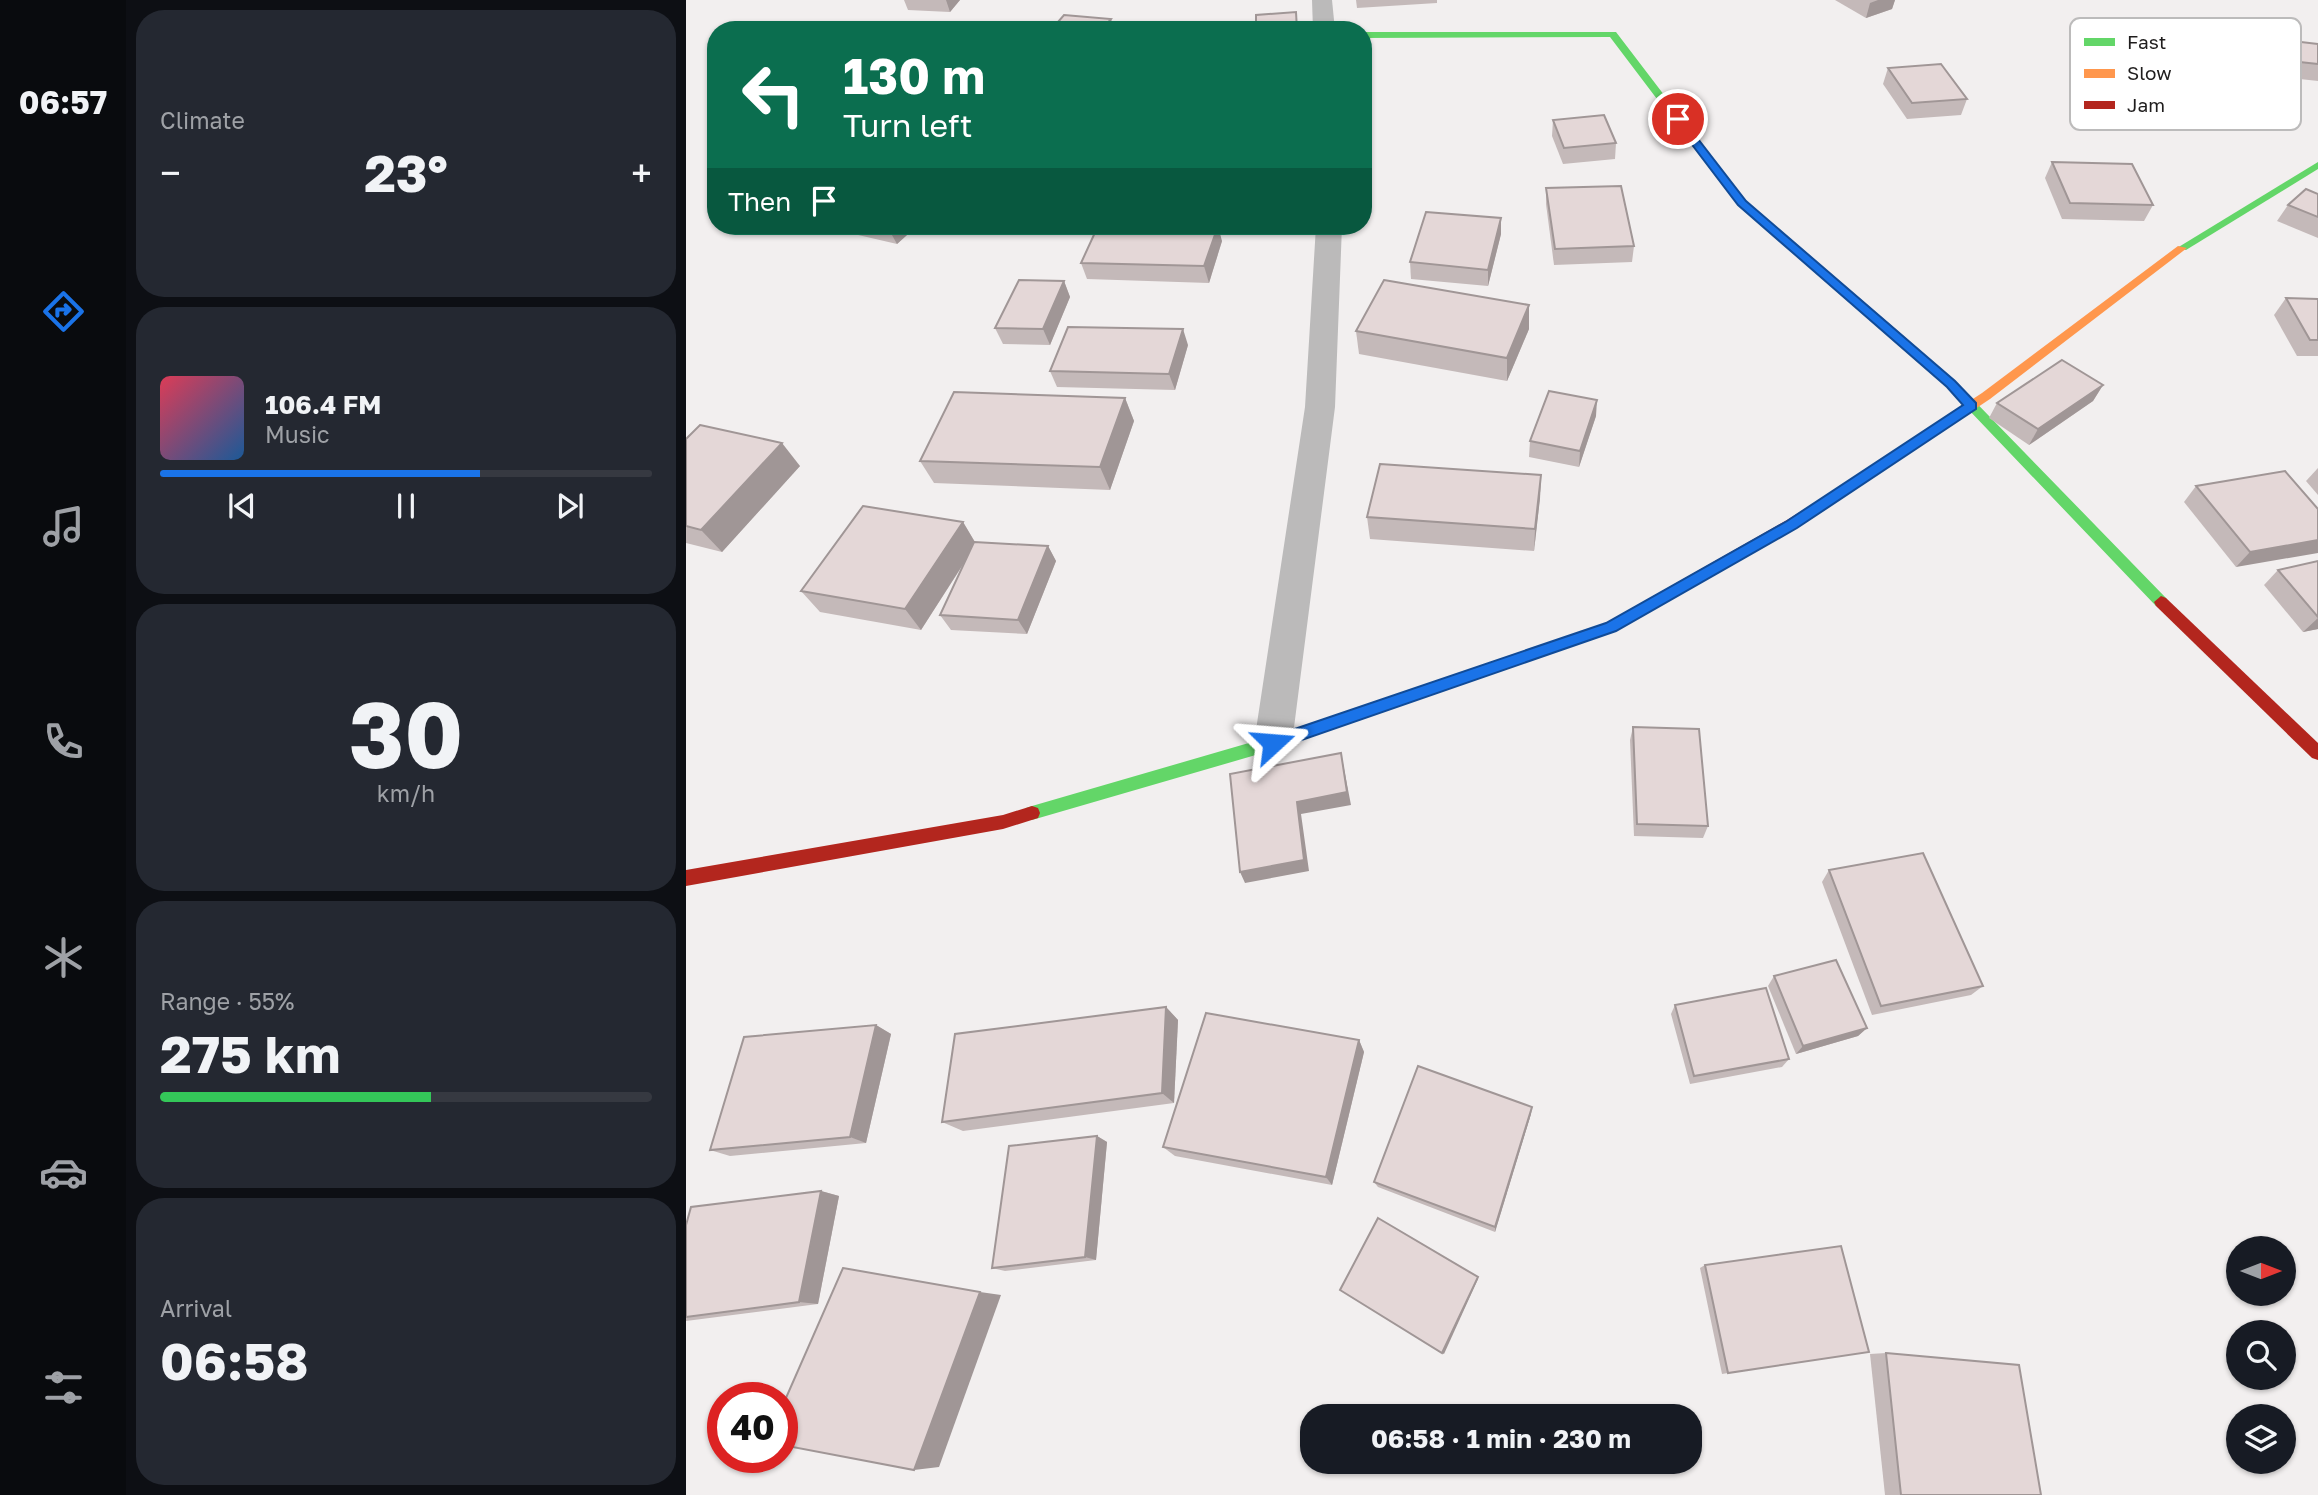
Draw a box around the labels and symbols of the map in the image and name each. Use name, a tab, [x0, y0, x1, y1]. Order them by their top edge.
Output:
legend	[2070, 18, 2301, 130]
text: Fast	[2127, 30, 2166, 53]
text: Slow	[2127, 61, 2172, 84]
pin	[1648, 89, 1708, 149]
text: Jam	[2127, 93, 2165, 116]
position arrow	[1236, 706, 1310, 780]
north arrow	[2226, 1236, 2296, 1306]
speed limit sign: 40	[707, 1382, 798, 1473]

